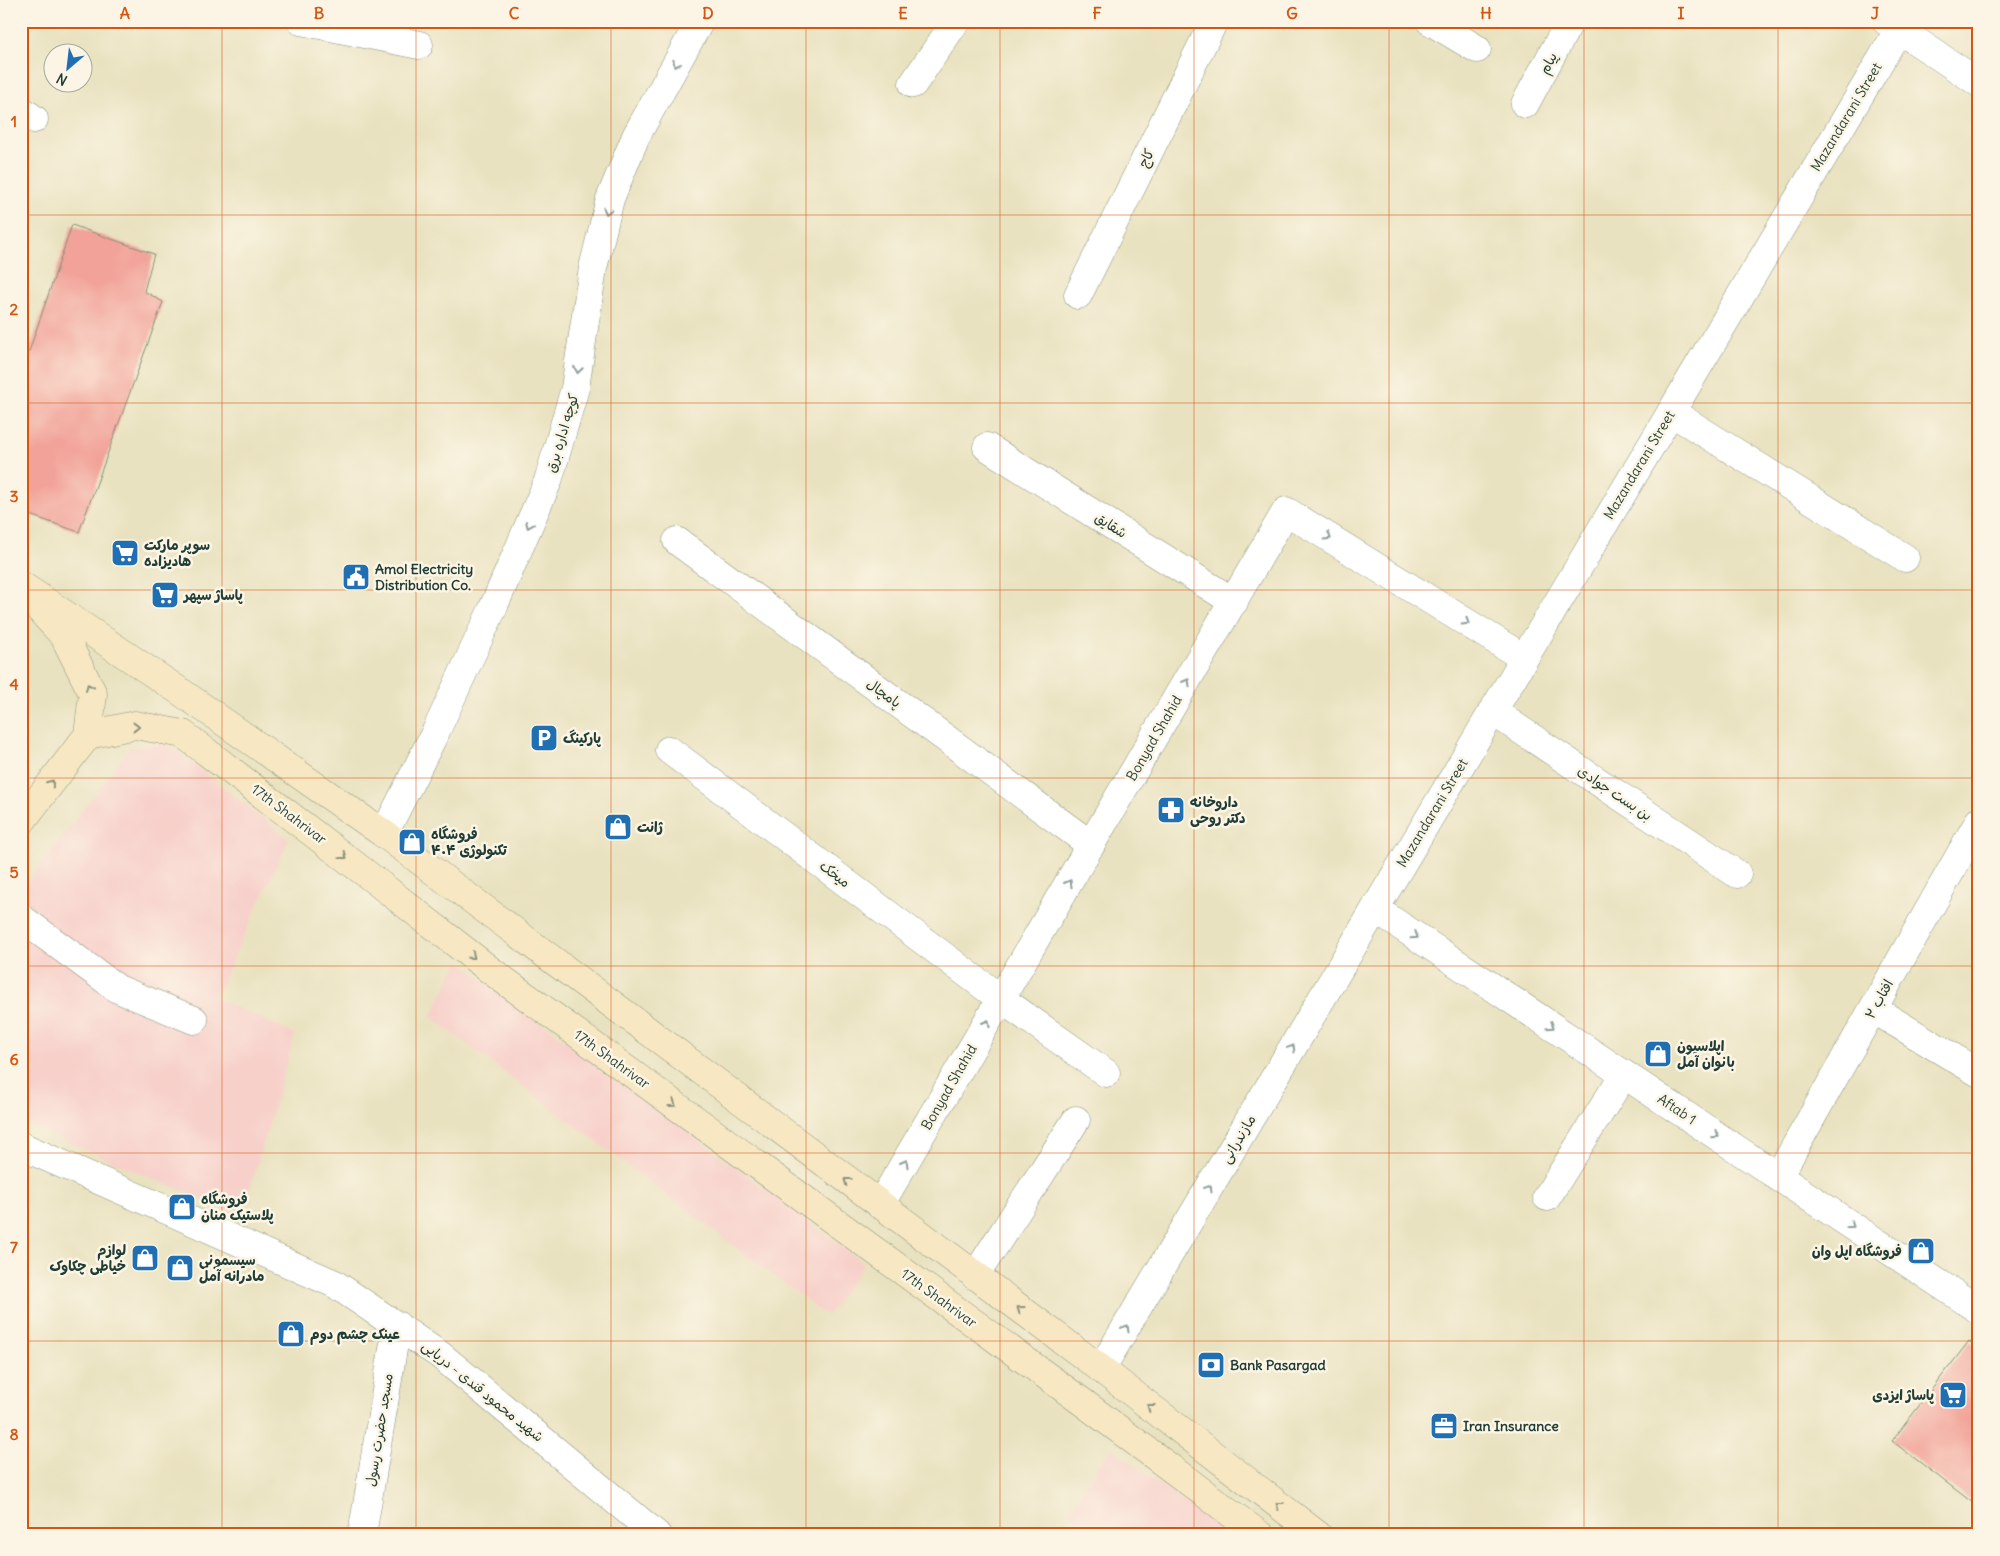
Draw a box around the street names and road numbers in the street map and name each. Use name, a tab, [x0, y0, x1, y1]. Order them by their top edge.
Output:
street label: پیام	[1535, 49, 1563, 78]
street label: Mazandarani Street	[1806, 59, 1886, 175]
street label: کاج	[1134, 146, 1159, 171]
street label: کوچه اداره برق	[541, 391, 584, 475]
street label: Mazandarani Street	[1599, 407, 1679, 523]
street label: شقایق	[1092, 508, 1130, 542]
street label: پامچال	[863, 674, 905, 712]
street label: Bonyad Shahid	[1122, 692, 1186, 784]
street label: Mazandarani Street	[1392, 755, 1472, 871]
street label: بن بست جوادی	[1574, 761, 1656, 825]
street label: 17th Shahrivar	[248, 780, 330, 848]
street label: میخک	[816, 857, 854, 891]
street label: افتاب ۲	[1861, 976, 1897, 1022]
street label: 17th Shahrivar	[570, 1025, 654, 1093]
street label: Bonyad Shahid	[917, 1041, 981, 1133]
street label: Aftab 1	[1654, 1090, 1700, 1128]
street label: مازندرانی	[1216, 1111, 1260, 1167]
street label: 17th Shahrivar	[897, 1264, 981, 1332]
street label: شهید محمود قندی - دریایی	[419, 1336, 547, 1446]
street label: مسجد حضرت رسول	[361, 1372, 397, 1488]

